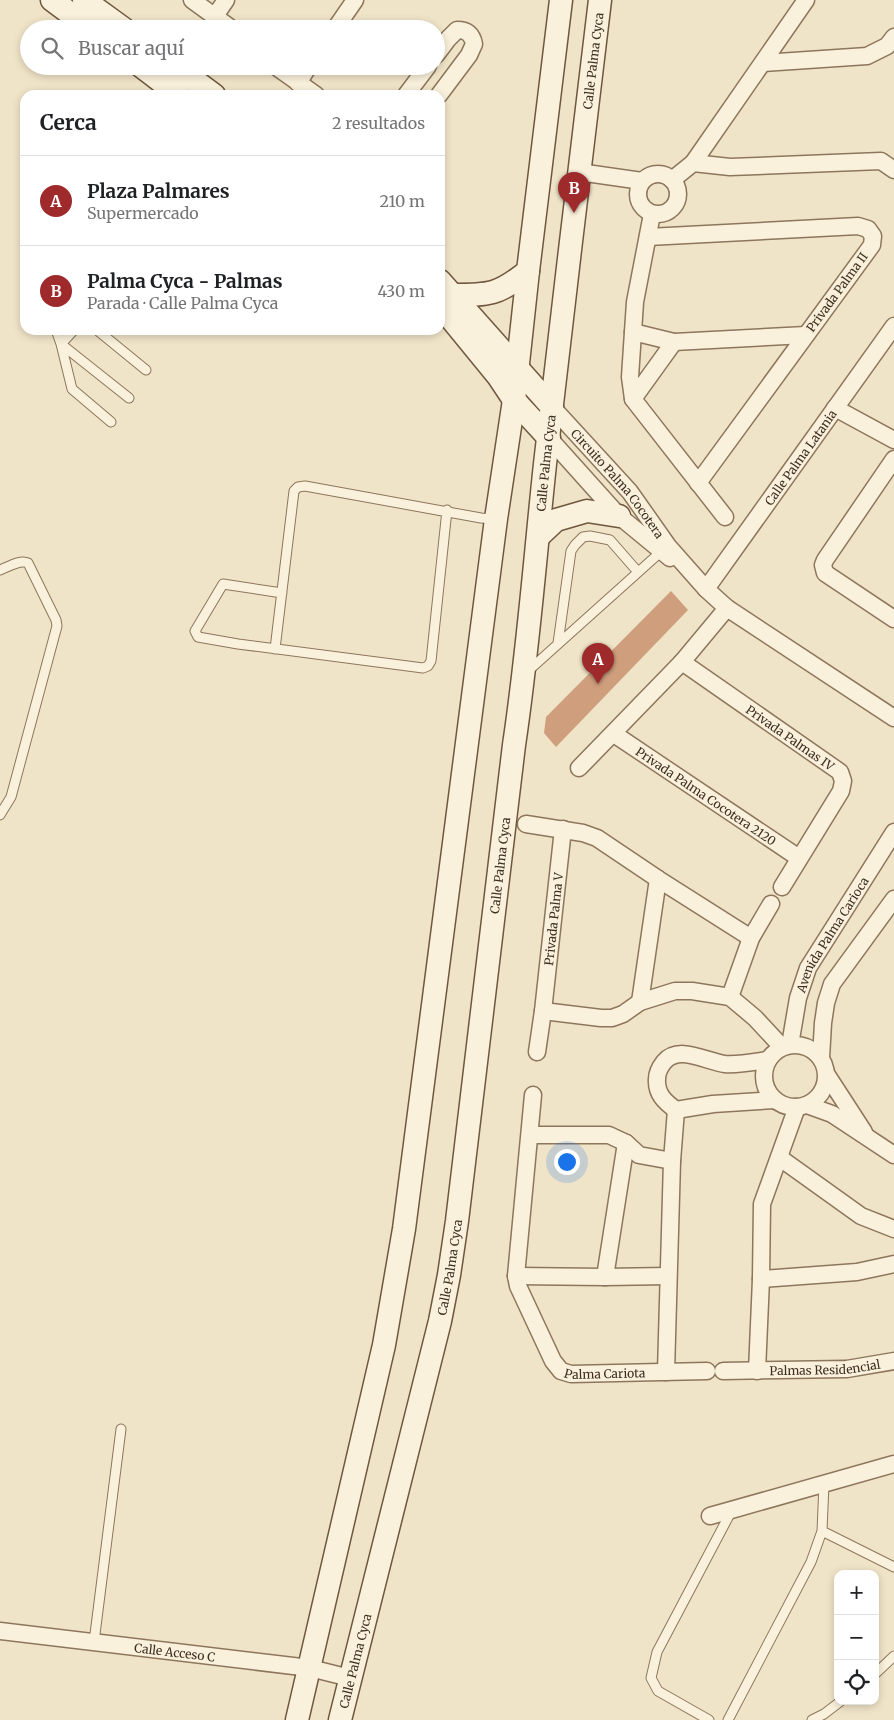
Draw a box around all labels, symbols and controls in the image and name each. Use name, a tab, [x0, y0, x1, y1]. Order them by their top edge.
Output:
street label: Calle Palma Cyca	[579, 11, 606, 110]
search box	[20, 20, 445, 75]
icon: search	[38, 34, 66, 62]
text: Buscar aquí	[78, 36, 184, 60]
text: Cerca	[40, 109, 97, 136]
text: 2 resultados	[332, 113, 425, 133]
pin: B	[558, 172, 590, 213]
text: Plaza Palmares	[87, 179, 230, 203]
text: A	[50, 191, 62, 211]
text: 210 m	[380, 191, 425, 211]
text: Supermercado	[87, 203, 199, 223]
street label: Privada Palma II	[803, 249, 871, 335]
text: Palma Cyca - Palmas	[87, 269, 283, 293]
text: B	[50, 281, 62, 301]
text: 430 m	[378, 281, 425, 301]
text: Parada · Calle Palma Cyca	[87, 293, 278, 313]
street label: Calle Palma Latania	[761, 406, 840, 508]
street label: Calle Palma Cyca	[533, 413, 558, 512]
street label: Circuito Palma Cocotera	[568, 426, 668, 541]
pin: A	[582, 643, 614, 684]
street label: Privada Palmas IV	[743, 701, 838, 774]
street label: Privada Palma Cocotera 2120	[633, 743, 779, 848]
street label: Calle Palma Cyca	[486, 816, 513, 914]
street label: Privada Palma V	[541, 871, 566, 966]
street label: Avenida Palma Carioca	[793, 873, 872, 995]
your location	[554, 1149, 580, 1175]
street label: Calle Palma Cyca	[434, 1218, 465, 1316]
street label: Palmas Residencial	[769, 1356, 882, 1378]
street label: Palma Cariota	[563, 1365, 646, 1382]
map controls	[834, 1570, 879, 1705]
button: +	[834, 1570, 879, 1615]
street label: Calle Palma Cyca	[336, 1611, 374, 1710]
button: −	[834, 1615, 879, 1660]
street label: Calle Acceso C	[133, 1640, 216, 1664]
button: locate	[834, 1660, 879, 1705]

